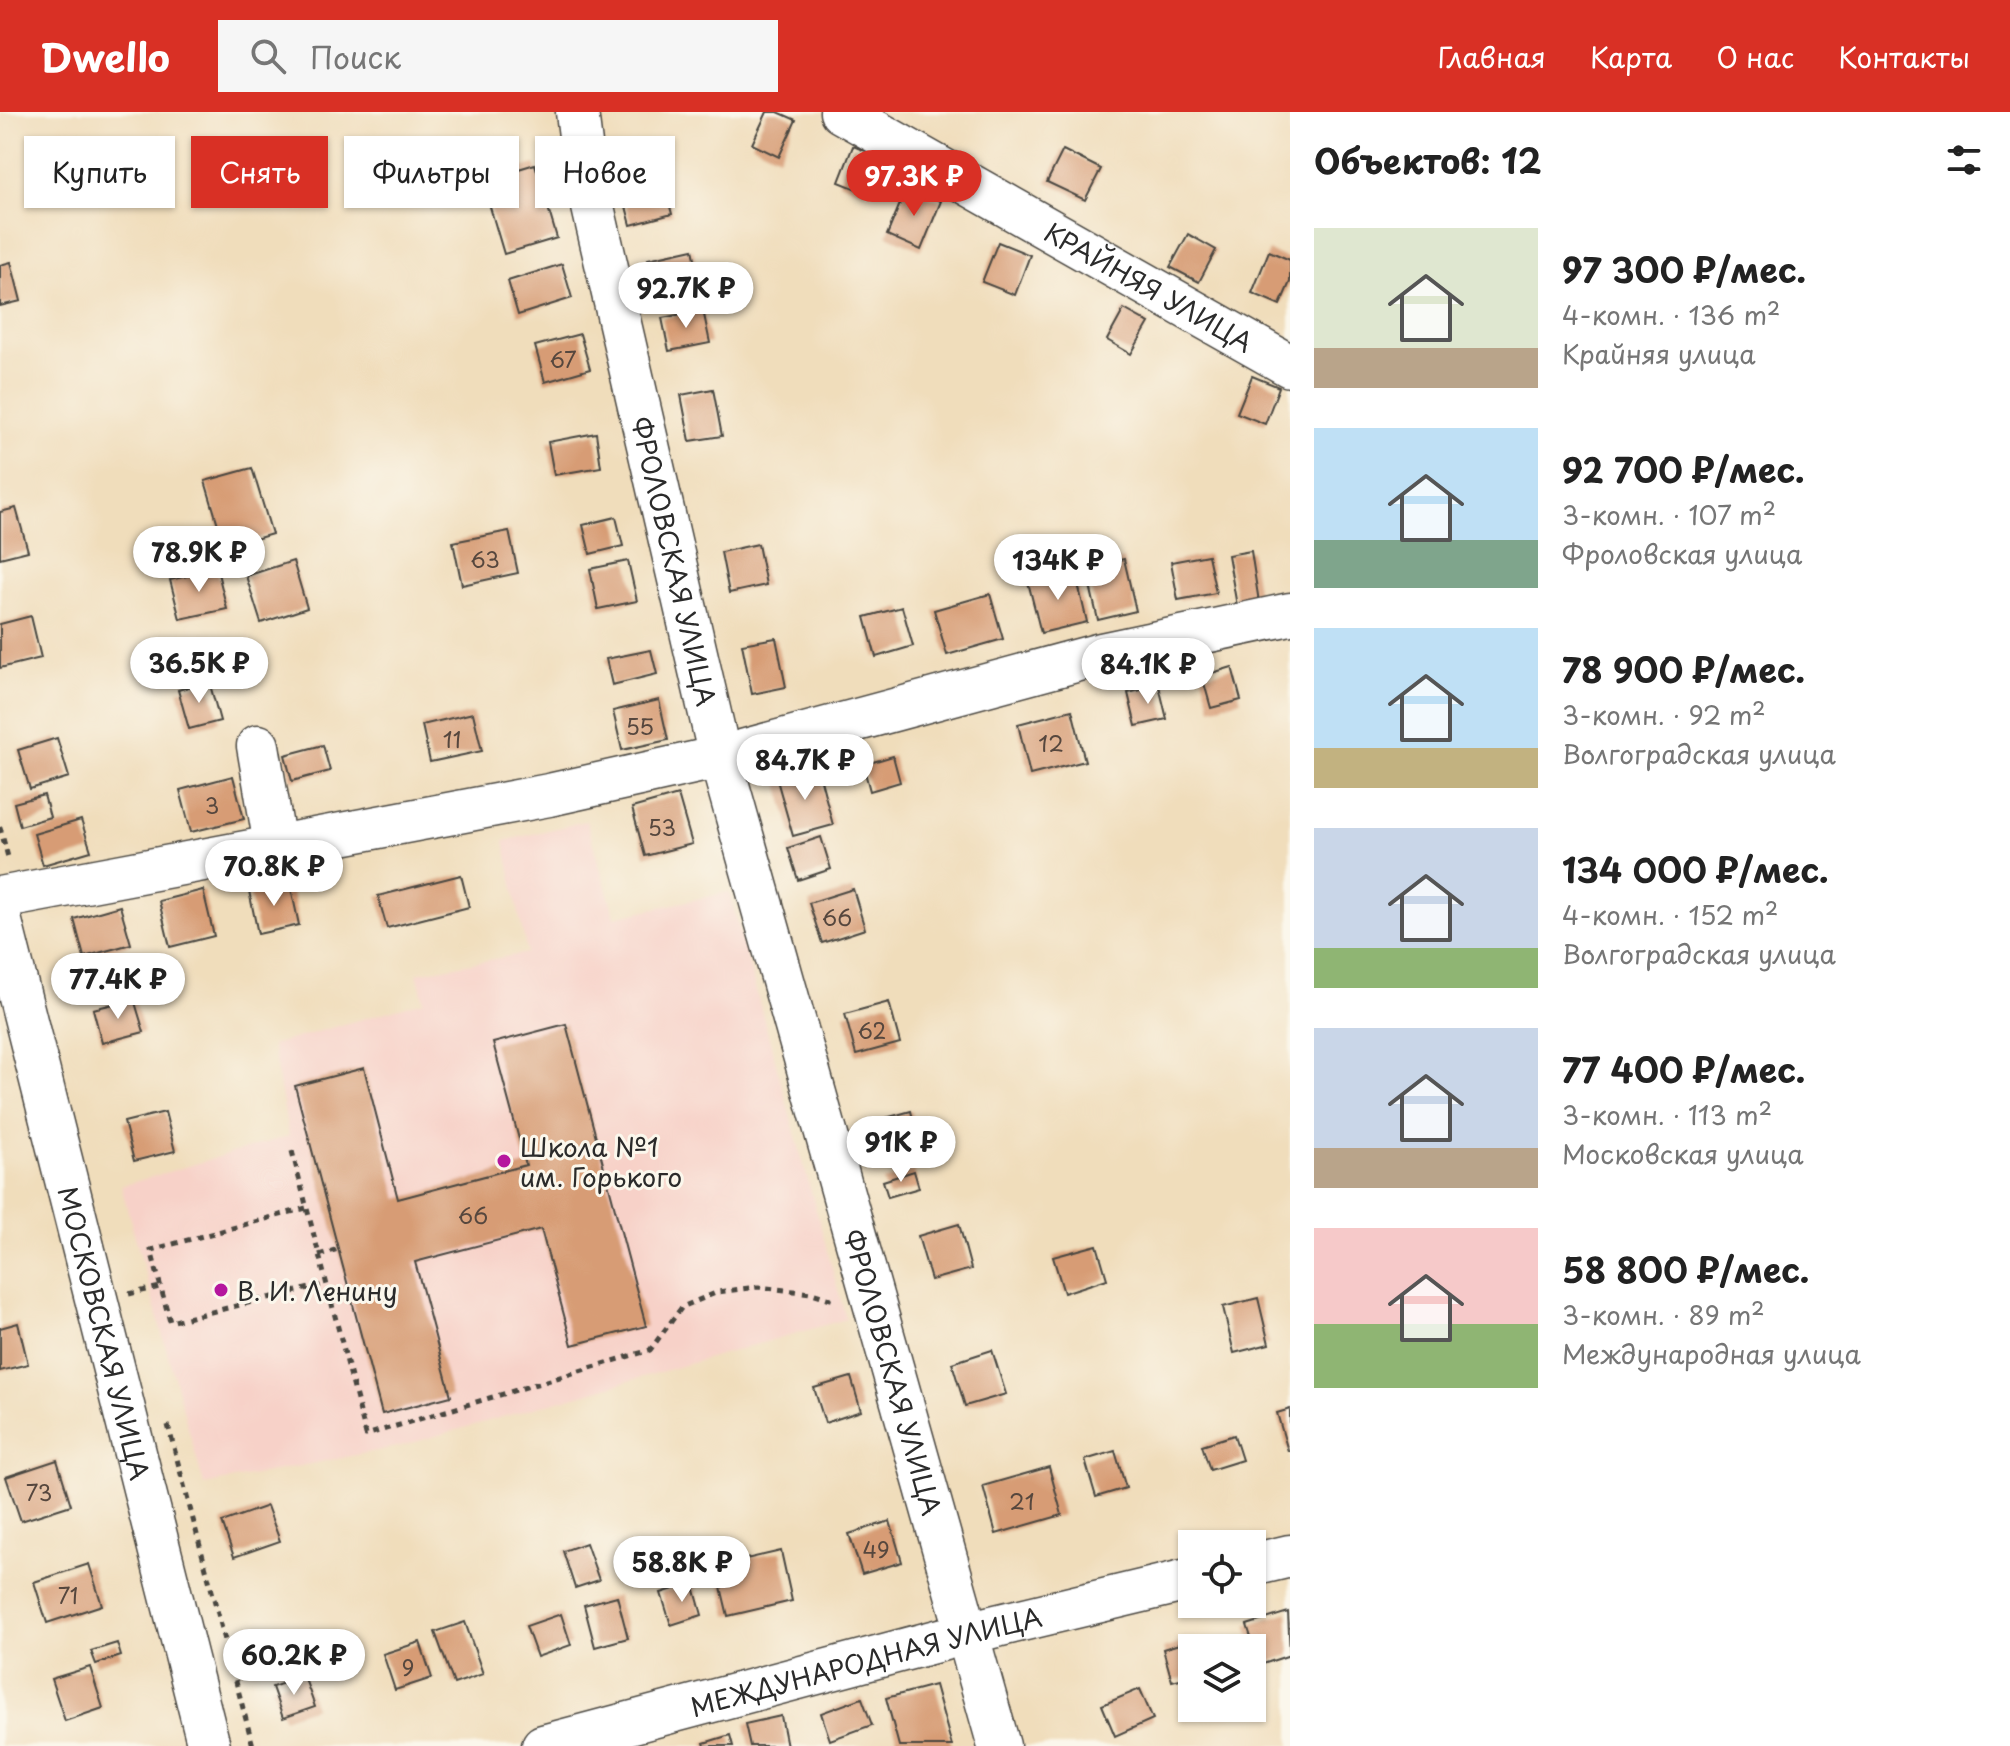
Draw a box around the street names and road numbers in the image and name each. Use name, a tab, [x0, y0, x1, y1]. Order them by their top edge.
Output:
street label: КРАЙНЯЯ УЛИЦА	[1038, 212, 1261, 361]
street label: ФРОЛОВСКАЯ УЛИЦА	[623, 413, 727, 709]
street label: МОСКОВСКАЯ УЛИЦА	[49, 1182, 161, 1484]
street label: ФРОЛОВСКАЯ УЛИЦА	[835, 1225, 952, 1519]
street label: МЕЖДУНАРОДНАЯ УЛИЦА	[686, 1596, 1046, 1725]

